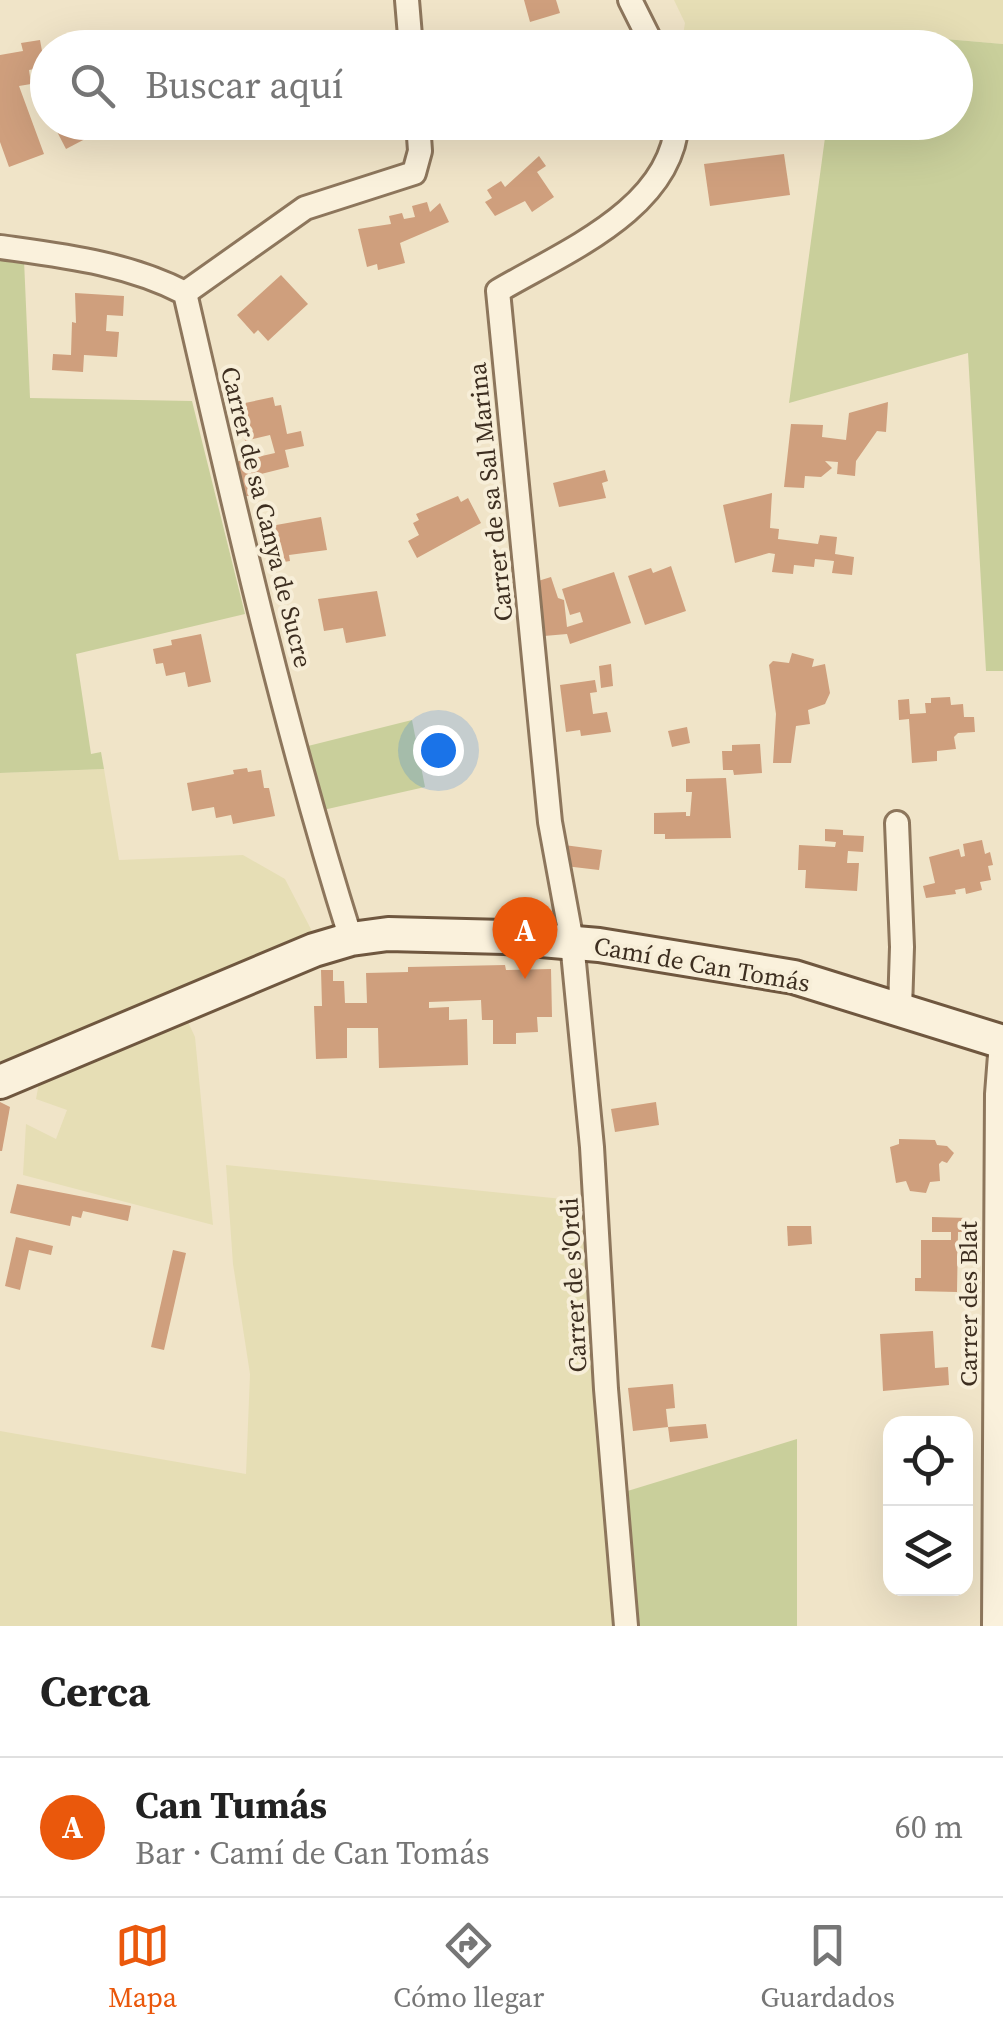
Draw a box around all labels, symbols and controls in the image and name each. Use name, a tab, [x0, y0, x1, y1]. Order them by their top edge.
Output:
search box	[30, 30, 973, 140]
icon: search	[65, 58, 120, 113]
text: Buscar aquí	[145, 59, 343, 111]
street label: Carrer de sa Sal Marina	[459, 361, 520, 623]
street label: Carrer de sa Canya de Sucre	[213, 363, 321, 671]
your location	[413, 725, 464, 776]
pin: A	[492, 896, 558, 979]
street label: Camí de Can Tomás	[591, 928, 813, 1000]
street label: Carrer de s'Ordi	[551, 1197, 595, 1373]
street label: Carrer des Blat	[951, 1220, 985, 1387]
map controls	[883, 1416, 973, 1596]
button: locate	[883, 1416, 973, 1506]
button: layers	[883, 1506, 973, 1596]
text: Cerca	[40, 1662, 150, 1720]
text: Can Tumás	[135, 1779, 327, 1831]
text: A	[62, 1805, 83, 1849]
text: 60 m	[895, 1805, 963, 1849]
text: Bar · Camí de Can Tomás	[135, 1831, 490, 1875]
tab: Mapa	[108, 1918, 177, 2016]
tab: Cómo llegar	[393, 1918, 544, 2016]
tab: Guardados	[761, 1918, 895, 2016]

